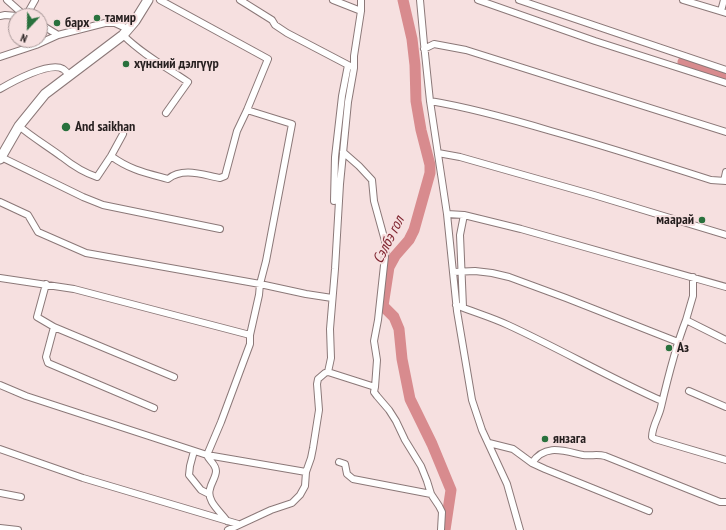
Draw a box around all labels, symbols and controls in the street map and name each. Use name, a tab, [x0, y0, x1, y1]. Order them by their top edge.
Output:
north arrow	[8, 8, 48, 48]
place label: тамир	[105, 10, 136, 26]
marker: тамир	[92, 13, 102, 23]
place label: барх	[65, 15, 89, 31]
marker: барх	[52, 18, 62, 28]
text: N	[19, 31, 29, 46]
place label: хүнсний дэлгүүр	[134, 56, 219, 72]
marker: хүнсний дэлгүүр	[121, 59, 131, 69]
place label: And saikhan	[75, 119, 135, 135]
marker: And saikhan	[60, 121, 72, 133]
place label: маарай	[656, 212, 694, 228]
water label: Сэлбэ гол	[369, 213, 409, 267]
marker: маарай	[697, 215, 707, 225]
place label: Аз	[677, 340, 689, 356]
marker: Аз	[664, 343, 674, 353]
place label: янзага	[553, 431, 586, 447]
marker: янзага	[540, 434, 550, 444]

